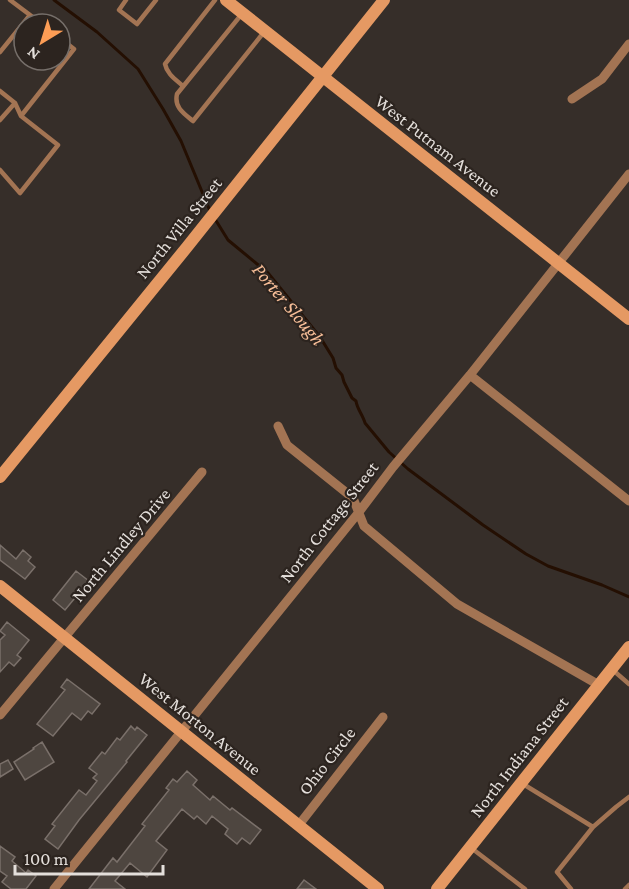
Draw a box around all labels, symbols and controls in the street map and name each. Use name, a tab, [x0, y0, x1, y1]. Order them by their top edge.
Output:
north arrow	[12, 12, 72, 72]
text: N	[23, 43, 43, 63]
street label: West Putnam Avenue	[371, 91, 505, 201]
street label: North Villa Street	[132, 173, 226, 283]
water label: Porter Slough	[247, 258, 330, 350]
street label: North Cottage Street	[276, 457, 383, 586]
street label: North Lindley Drive	[68, 484, 174, 606]
street label: West Morton Avenue	[135, 669, 265, 779]
street label: North Indiana Street	[466, 692, 573, 821]
street label: Ohio Circle	[294, 723, 360, 799]
scale bar	[15, 838, 164, 876]
text: 100 m	[24, 849, 69, 869]

